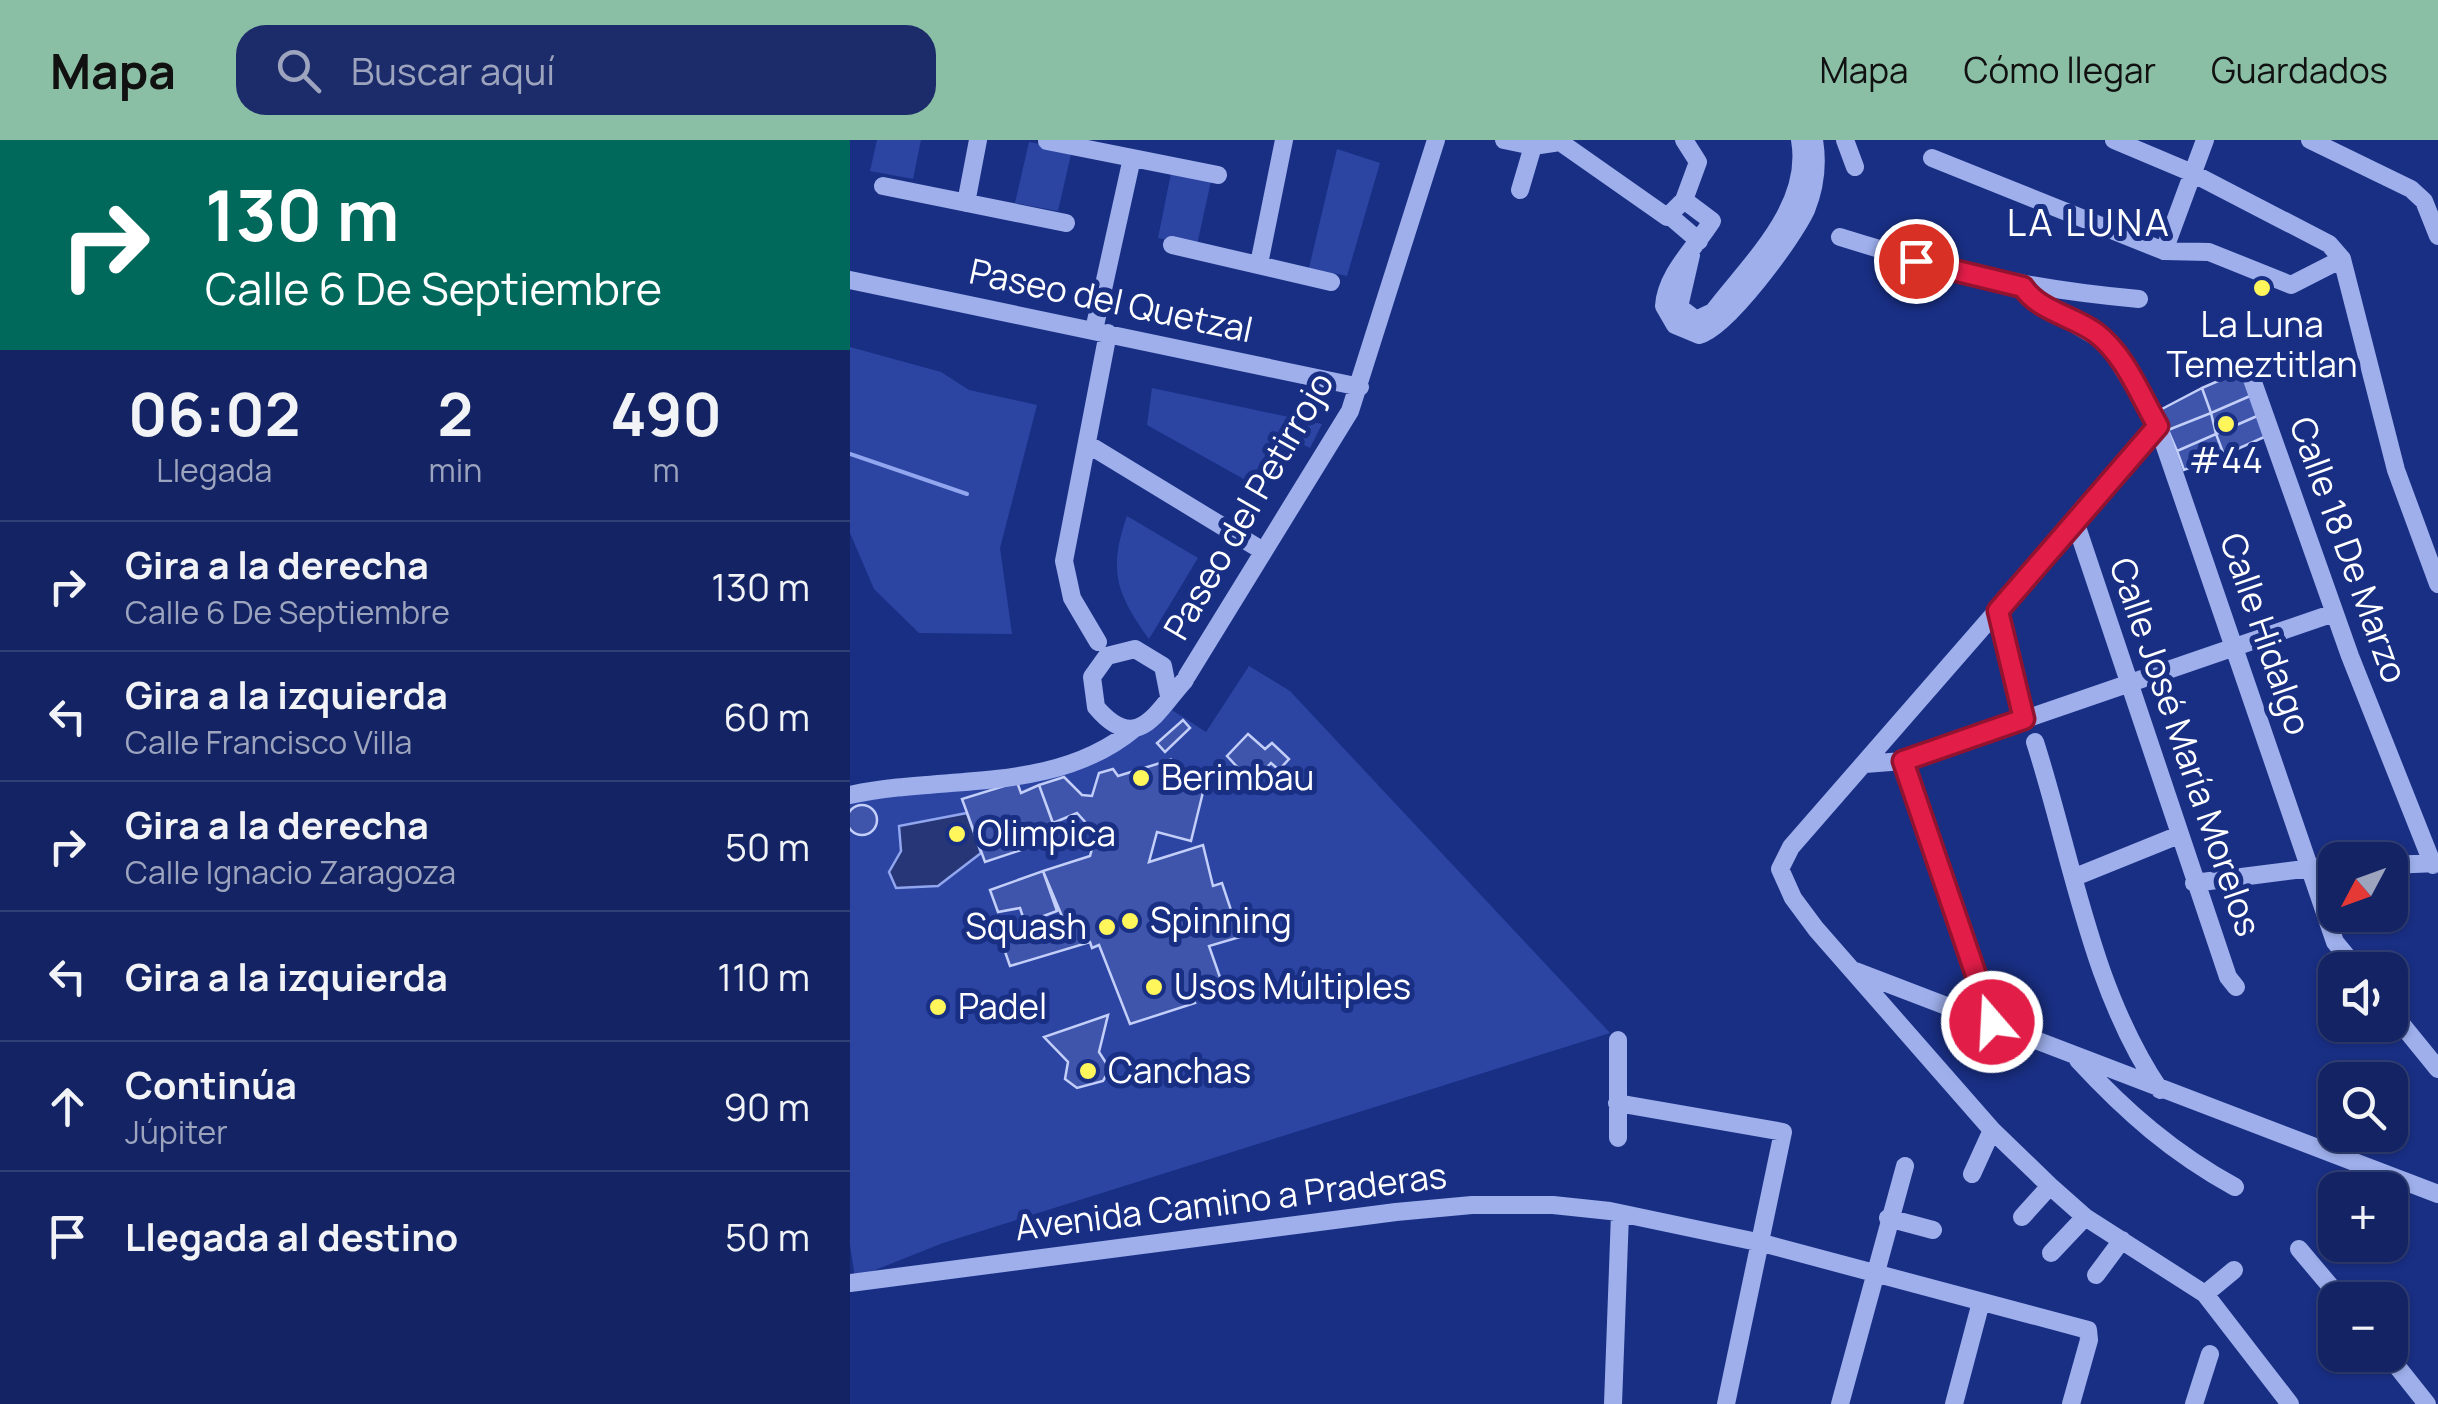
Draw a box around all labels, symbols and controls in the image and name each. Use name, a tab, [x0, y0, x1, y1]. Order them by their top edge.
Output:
search box	[236, 25, 936, 115]
text: Mapa	[50, 38, 176, 103]
icon: search	[271, 43, 326, 98]
text: Buscar aquí	[351, 44, 555, 96]
text: Mapa	[1819, 46, 1908, 94]
text: Cómo llegar	[1963, 46, 2156, 94]
text: Guardados	[2211, 46, 2388, 94]
text: 130 m	[205, 166, 399, 262]
icon: right	[40, 180, 170, 310]
district label: LA LUNA	[2007, 195, 2171, 247]
pin	[1874, 219, 1959, 304]
icon: arrive	[1889, 234, 1944, 289]
street label: Paseo del Quetzal	[965, 247, 1257, 353]
text: Calle 6 De Septiembre	[205, 257, 662, 319]
marker: La Luna Temeztitlan	[2251, 277, 2273, 299]
place label: La Luna Temeztitlan	[2166, 300, 2358, 388]
street label: Paseo del Petirrojo	[1152, 363, 1344, 648]
text: 06:02	[128, 372, 301, 454]
text: 2	[438, 372, 473, 454]
text: 490	[610, 372, 722, 454]
street label: Calle 18 De Marzo	[2279, 410, 2419, 689]
marker: #44	[2215, 413, 2237, 435]
place label: #44	[2189, 436, 2263, 484]
text: Llegada	[156, 448, 272, 492]
text: min	[429, 448, 482, 492]
text: m	[653, 448, 680, 492]
street label: Calle Hidalgo	[2209, 526, 2323, 741]
text: Gira a la derecha	[125, 538, 429, 590]
street label: Calle José María Morelos	[2099, 551, 2273, 942]
icon: right	[40, 559, 95, 614]
text: 130 m	[711, 560, 810, 612]
text: Calle 6 De Septiembre	[125, 590, 450, 634]
text: Gira a la izquierda	[125, 668, 448, 720]
icon: left	[40, 689, 95, 744]
text: 60 m	[723, 690, 810, 742]
text: Calle Francisco Villa	[125, 720, 412, 764]
place label: Berimbau	[1161, 753, 1314, 801]
marker: Berimbau	[1130, 767, 1152, 789]
text: Gira a la derecha	[125, 798, 429, 850]
place label: Olimpica	[977, 809, 1116, 857]
icon: right	[40, 819, 95, 874]
text: 50 m	[725, 820, 810, 872]
marker: Olimpica	[946, 823, 968, 845]
north arrow	[2318, 842, 2408, 932]
map controls	[2318, 842, 2408, 1372]
text: Calle Ignacio Zaragoza	[125, 850, 456, 894]
place label: Spinning	[1150, 896, 1292, 944]
place label: Squash	[965, 902, 1087, 950]
marker: Spinning	[1119, 910, 1141, 932]
marker: Squash	[1096, 916, 1118, 938]
icon: left	[40, 949, 95, 1004]
text: Gira a la izquierda	[125, 950, 448, 1002]
text: 110 m	[717, 950, 810, 1002]
button: sound	[2318, 952, 2408, 1042]
place label: Usos Múltiples	[1174, 962, 1411, 1010]
position arrow	[1940, 970, 2044, 1074]
marker: Usos Múltiples	[1143, 976, 1165, 998]
place label: Padel	[958, 982, 1047, 1030]
marker: Padel	[927, 996, 949, 1018]
place label: Canchas	[1108, 1046, 1251, 1094]
text: Continúa	[125, 1058, 297, 1110]
marker: Canchas	[1077, 1060, 1099, 1082]
button: search	[2318, 1062, 2408, 1152]
icon: ahead	[40, 1079, 95, 1134]
text: 90 m	[723, 1080, 810, 1132]
text: Júpiter	[125, 1110, 228, 1154]
street label: Avenida Camino a Praderas	[1012, 1151, 1449, 1251]
button: +	[2318, 1172, 2408, 1262]
icon: arrive	[40, 1209, 95, 1264]
text: Llegada al destino	[125, 1210, 458, 1262]
text: 50 m	[725, 1210, 810, 1262]
button: −	[2318, 1282, 2408, 1372]

